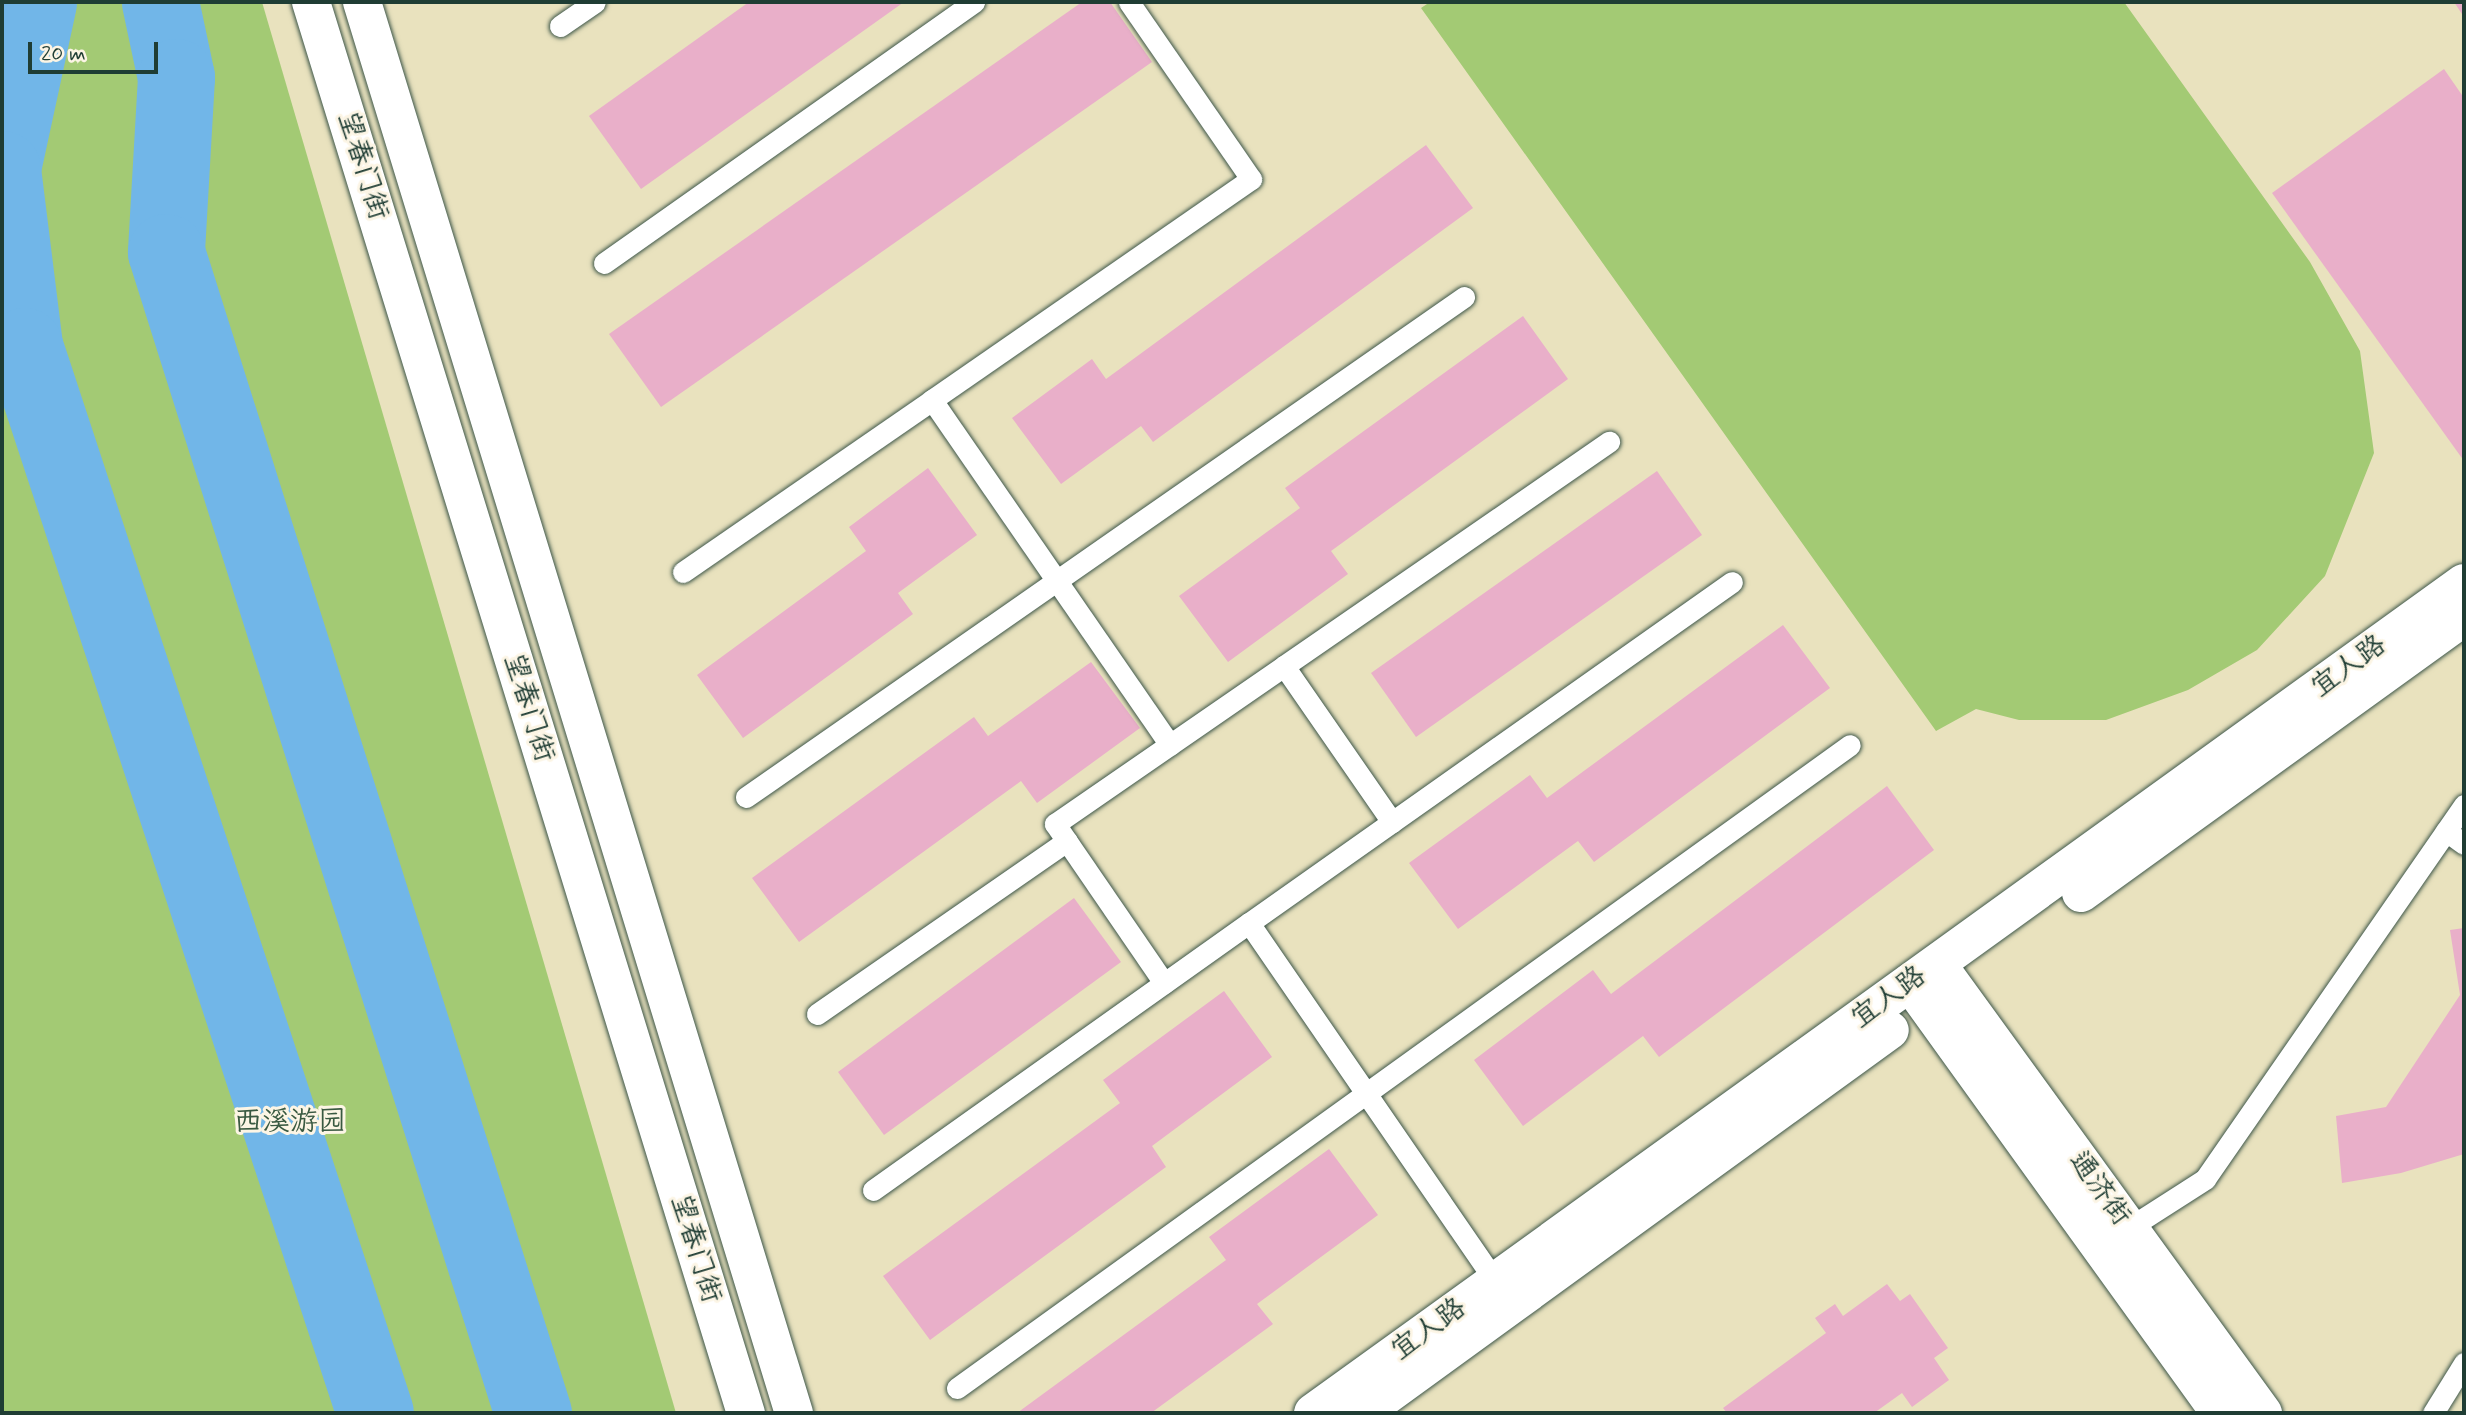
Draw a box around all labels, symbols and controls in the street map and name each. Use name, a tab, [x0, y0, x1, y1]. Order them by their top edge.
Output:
scale bar	[32, 28, 161, 72]
text: 20 m	[41, 40, 86, 68]
street label: 望春门街	[330, 108, 394, 224]
street label: 宜人路	[2305, 629, 2393, 705]
street label: 望春门街	[496, 650, 560, 766]
street label: 宜人路	[1845, 960, 1933, 1036]
park label: 西溪游园	[234, 1106, 346, 1140]
street label: 通济街	[2061, 1145, 2137, 1233]
street label: 望春门街	[663, 1191, 727, 1307]
street label: 宜人路	[1385, 1292, 1473, 1368]

